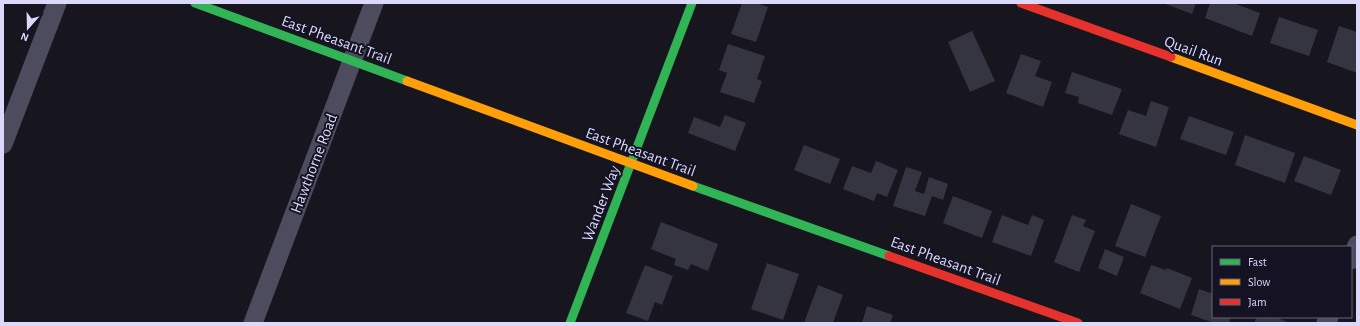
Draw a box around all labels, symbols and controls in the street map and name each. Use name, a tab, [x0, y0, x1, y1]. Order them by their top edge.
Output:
north arrow	[8, 8, 48, 48]
street label: East Pheasant Trail	[279, 13, 394, 67]
text: N	[19, 30, 30, 43]
street label: Quail Run	[1162, 33, 1225, 70]
street label: Hawthorne Road	[288, 111, 340, 215]
street label: East Pheasant Trail	[583, 125, 698, 179]
street label: Wander Way	[579, 163, 624, 244]
street label: East Pheasant Trail	[888, 234, 1003, 288]
legend	[1212, 246, 1352, 318]
text: Fast	[1248, 256, 1267, 268]
text: Slow	[1248, 276, 1270, 288]
text: Jam	[1248, 296, 1267, 308]

